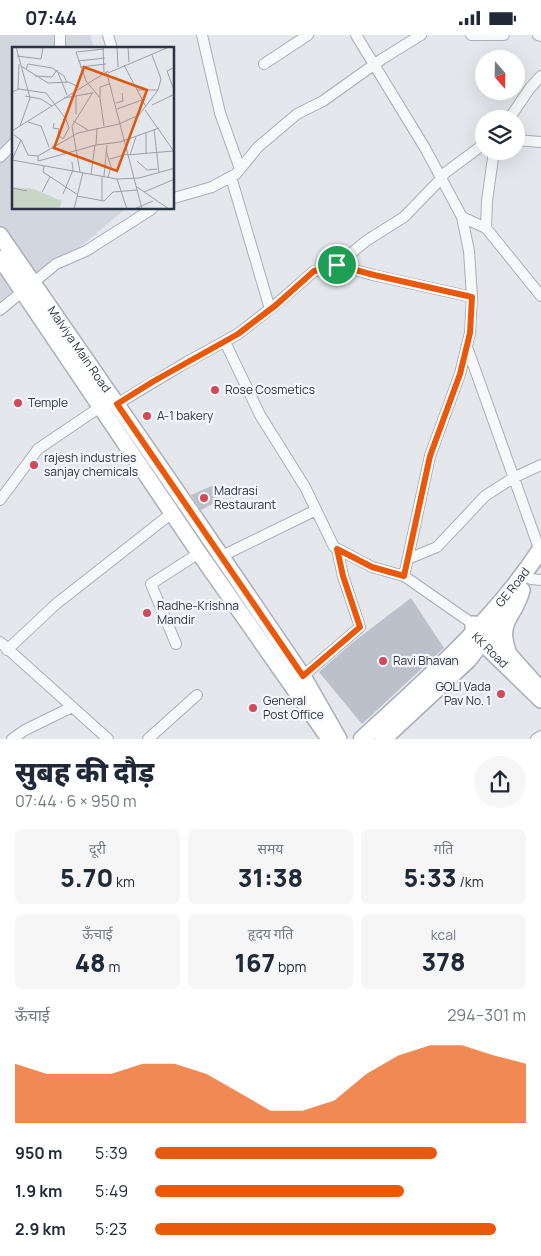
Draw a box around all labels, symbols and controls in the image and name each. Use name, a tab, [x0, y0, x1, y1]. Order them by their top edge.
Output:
text: 07:44	[25, 5, 77, 31]
inset map	[12, 47, 175, 210]
north arrow	[475, 50, 525, 100]
map controls	[475, 50, 525, 160]
button: layers	[475, 110, 525, 160]
pin	[316, 244, 358, 286]
icon: arrive	[323, 251, 351, 279]
street label: Malviya Main Road	[44, 303, 115, 396]
place label: Rose Cosmetics	[225, 381, 315, 398]
marker: Rose Cosmetics	[209, 384, 221, 396]
place label: Temple	[28, 394, 68, 411]
marker: Temple	[12, 397, 24, 409]
place label: A-1 bakery	[157, 407, 214, 424]
marker: A-1 bakery	[141, 410, 153, 422]
place label: rajesh industries sanjay chemicals	[44, 449, 138, 480]
marker: rajesh industries sanjay chemicals	[28, 459, 40, 471]
place label: Madrasi Restaurant	[214, 482, 276, 513]
marker: Madrasi Restaurant	[198, 492, 210, 504]
street label: GE Road	[491, 564, 533, 611]
place label: Radhe-Krishna Mandir	[157, 597, 239, 628]
marker: Radhe-Krishna Mandir	[141, 607, 153, 619]
street label: KK Road	[468, 628, 512, 672]
place label: Ravi Bhavan	[393, 652, 459, 669]
marker: Ravi Bhavan	[377, 655, 389, 667]
place label: GOLI Vada Pav No. 1	[435, 678, 491, 709]
marker: GOLI Vada Pav No. 1	[495, 688, 507, 700]
place label: General Post Office	[263, 692, 324, 723]
marker: General Post Office	[247, 702, 259, 714]
text: सुबह की दौड़	[15, 752, 154, 790]
button: share	[474, 756, 526, 808]
text: 07:44 · 6 × 950 m	[15, 790, 136, 812]
text: दूरी	[89, 839, 106, 858]
text: समय	[258, 839, 283, 858]
text: गति	[434, 839, 453, 858]
text: 5.70	[60, 860, 113, 895]
text: 31:38	[238, 860, 303, 895]
text: 5:33	[403, 860, 457, 895]
text: km	[113, 872, 135, 891]
text: /km	[457, 872, 484, 891]
text: ऊँचाई	[82, 924, 113, 943]
text: हृदय गति	[248, 924, 293, 943]
text: kcal	[431, 925, 456, 944]
text: 378	[422, 944, 465, 979]
text: 48	[75, 945, 106, 980]
text: 167	[235, 945, 275, 980]
text: m	[106, 957, 120, 976]
text: bpm	[275, 957, 306, 976]
text: ऊँचाई	[15, 1004, 50, 1026]
text: 294–301 m	[447, 1004, 526, 1026]
text: 950 m	[15, 1142, 62, 1164]
text: 5:39	[95, 1142, 128, 1164]
text: 1.9 km	[15, 1180, 62, 1202]
text: 5:49	[95, 1180, 128, 1202]
text: 2.9 km	[15, 1218, 66, 1240]
text: 5:23	[95, 1218, 127, 1240]

